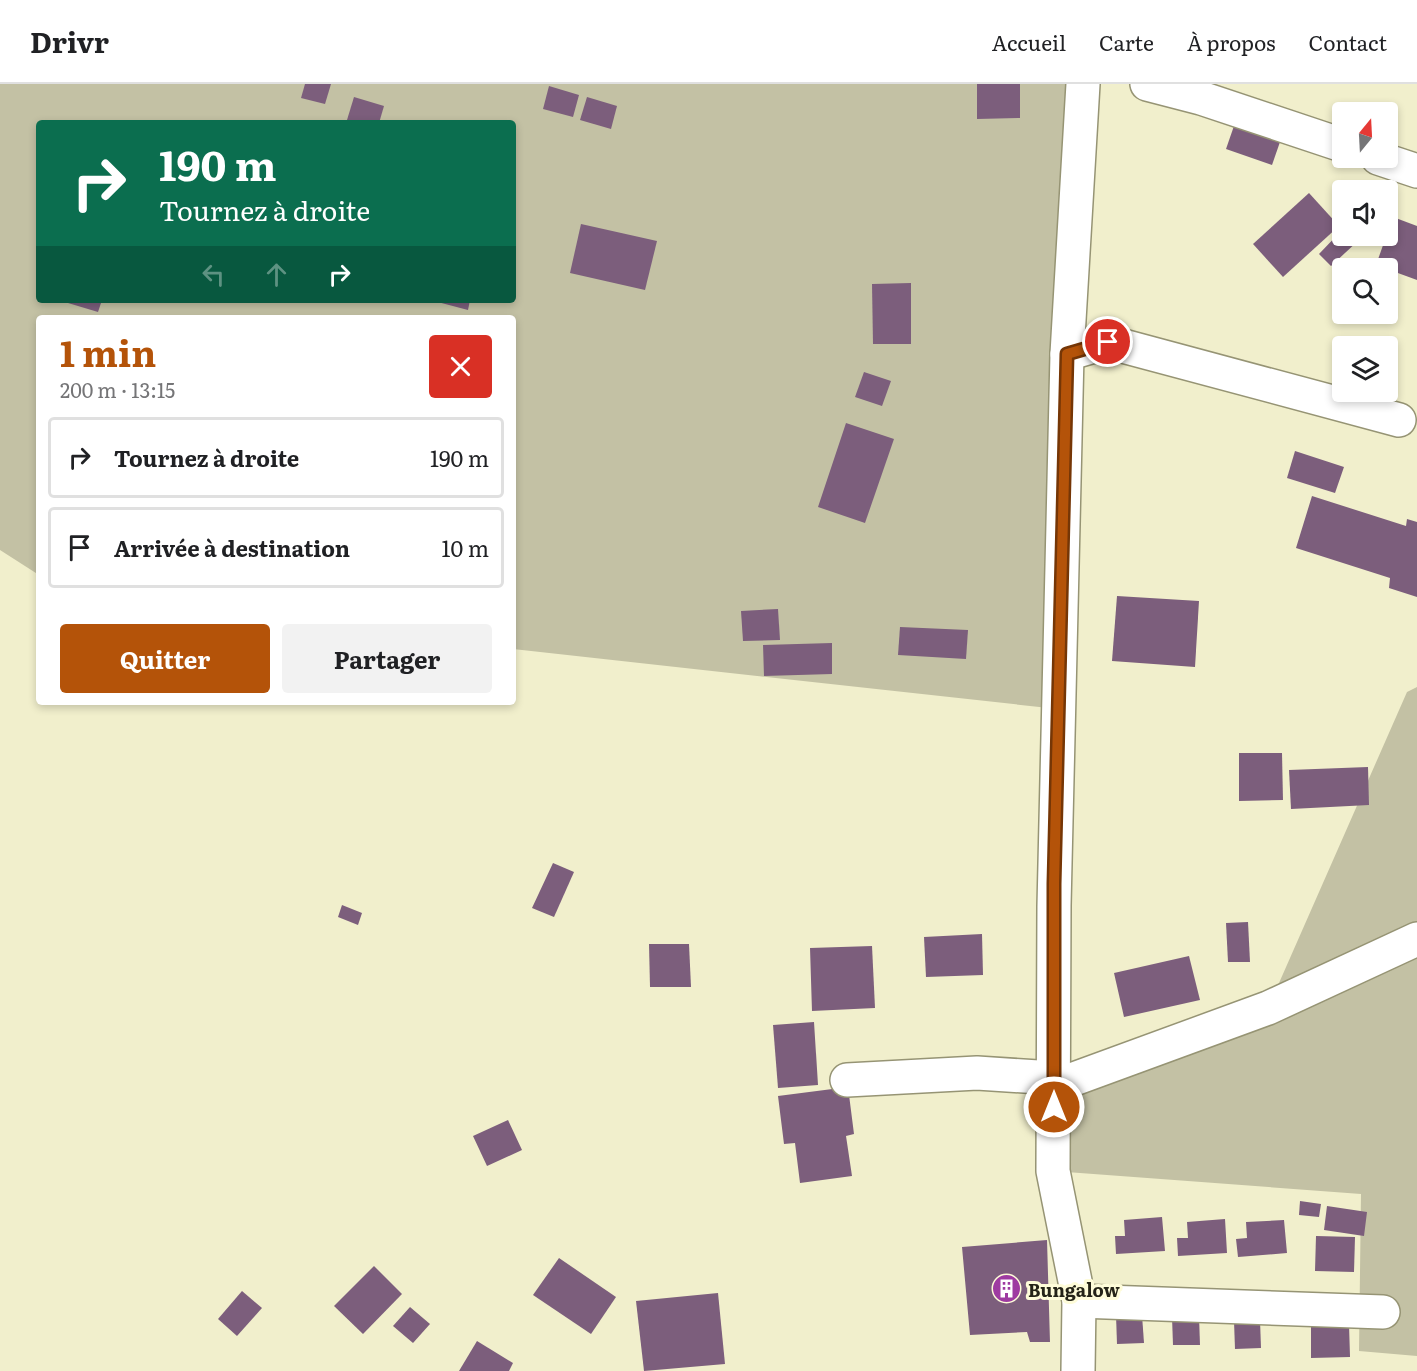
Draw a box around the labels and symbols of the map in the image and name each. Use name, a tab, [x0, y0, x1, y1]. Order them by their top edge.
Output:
north arrow	[1332, 102, 1398, 168]
pin	[1082, 316, 1133, 367]
position arrow	[1022, 1075, 1086, 1139]
building icon: Bungalow	[991, 1273, 1023, 1305]
place label: Bungalow	[1028, 1276, 1121, 1303]

